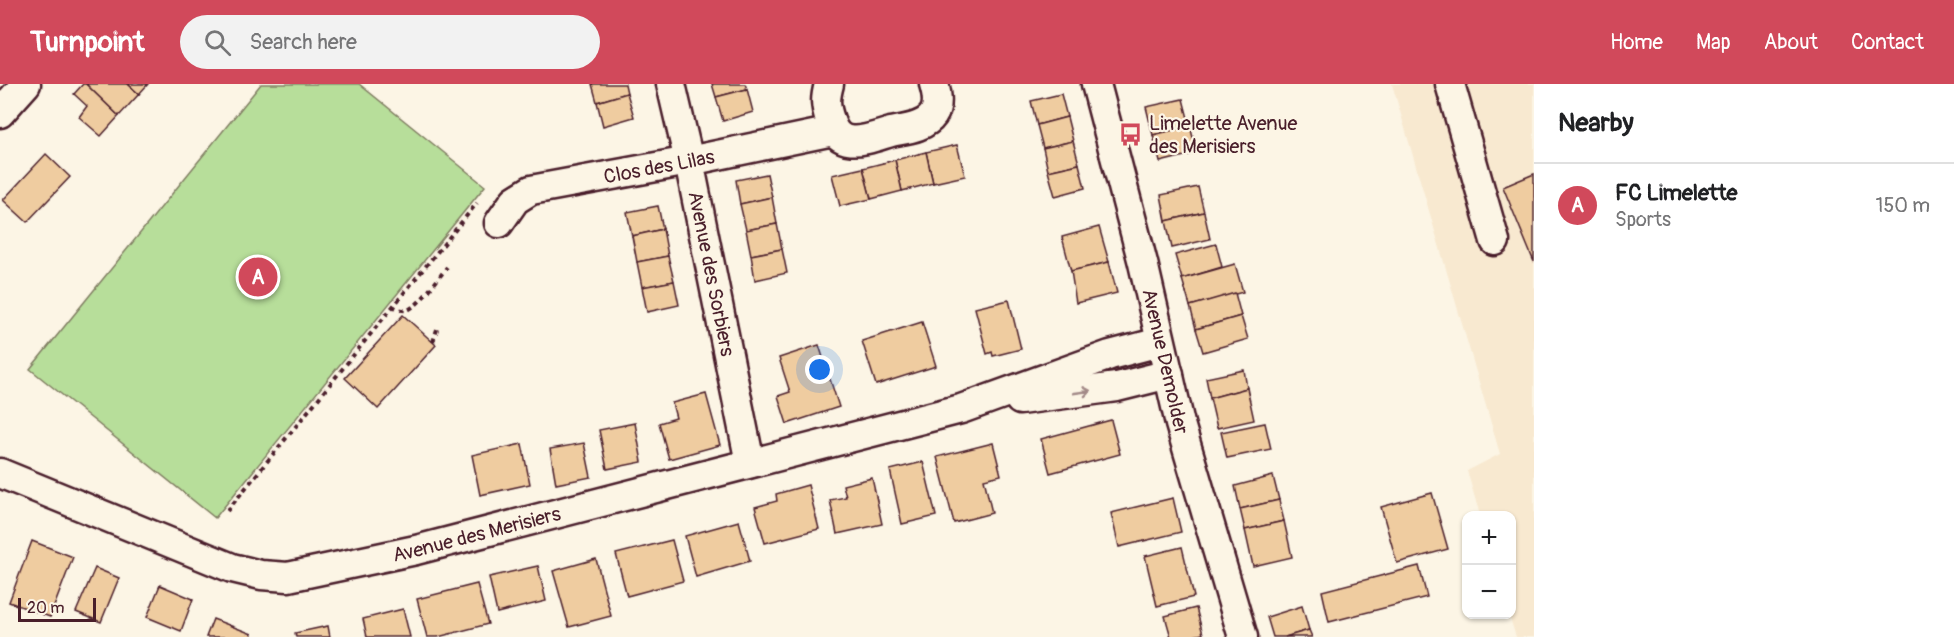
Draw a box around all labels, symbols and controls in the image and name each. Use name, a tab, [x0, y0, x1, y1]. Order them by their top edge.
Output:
search box	[180, 15, 600, 69]
text: Turnpoint	[30, 25, 144, 60]
icon: search	[201, 26, 234, 59]
text: Search here	[249, 28, 357, 56]
text: Home	[1610, 29, 1663, 56]
text: Map	[1696, 29, 1731, 56]
text: About	[1764, 29, 1818, 56]
text: Contact	[1851, 29, 1924, 56]
text: Nearby	[1558, 107, 1634, 139]
place label: Limelette Avenue des Merisiers	[1149, 111, 1298, 159]
bus stop icon: Limelette Avenue des Merisiers	[1118, 121, 1144, 147]
street label: Clos des Lilas	[602, 144, 717, 189]
text: FC Limelette	[1615, 179, 1737, 207]
street label: Avenue des Sorbiers	[682, 189, 740, 359]
text: A	[1571, 193, 1584, 218]
text: 150 m	[1876, 193, 1930, 218]
text: Sports	[1615, 207, 1671, 232]
pin: A	[238, 254, 278, 300]
street label: Avenue Demolder	[1136, 286, 1194, 437]
your location	[805, 355, 834, 384]
one-way arrow	[1071, 386, 1091, 397]
street label: Avenue des Merisiers	[390, 501, 563, 568]
map controls	[1462, 511, 1516, 619]
button: +	[1462, 511, 1516, 565]
button: −	[1462, 565, 1516, 619]
scale bar	[18, 595, 96, 622]
text: 20 m	[27, 598, 65, 618]

